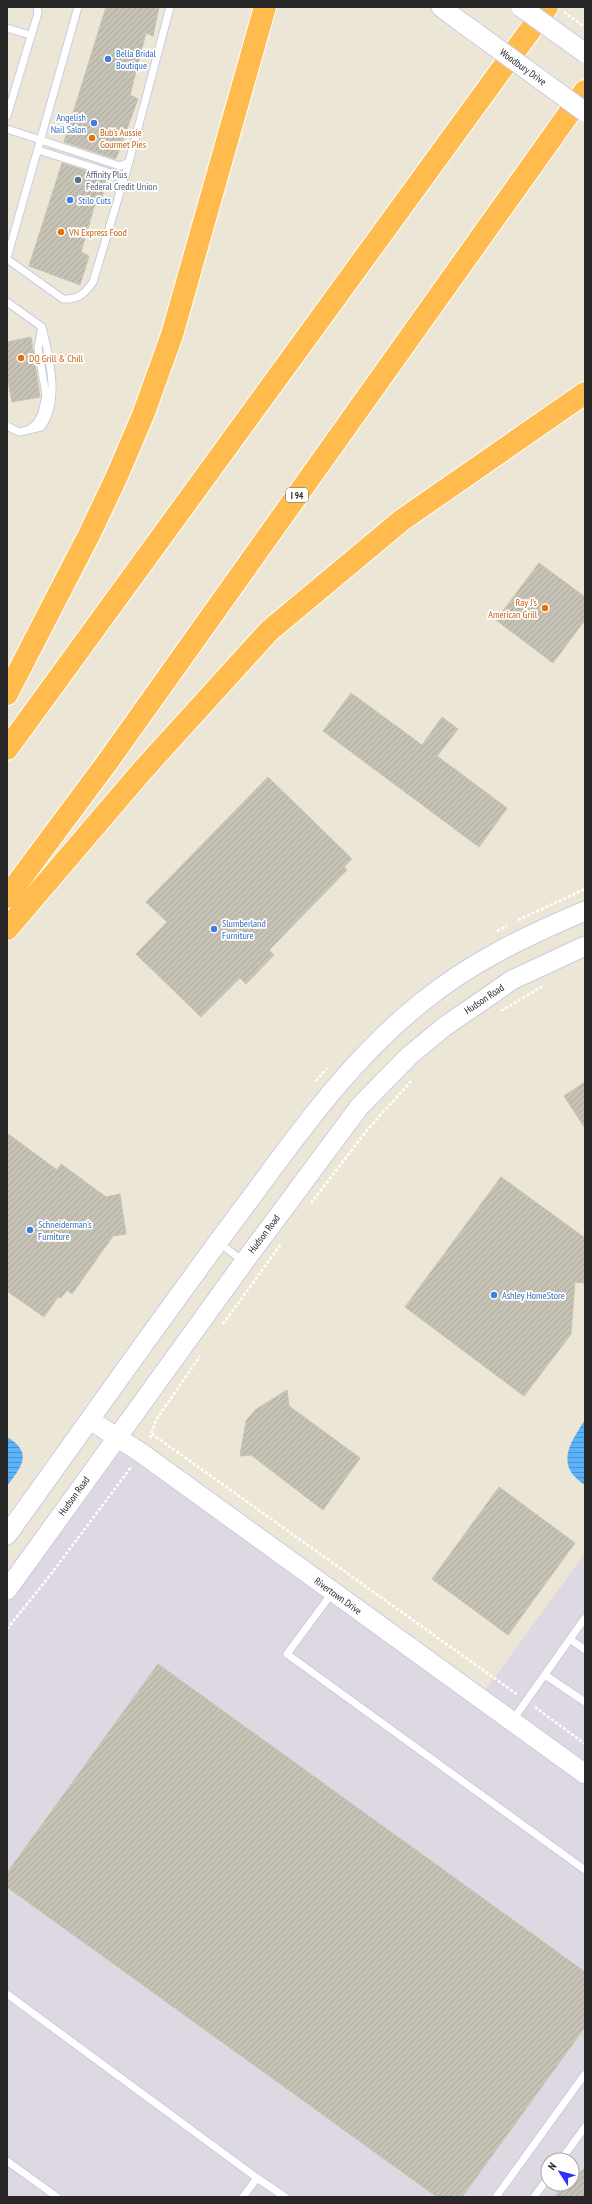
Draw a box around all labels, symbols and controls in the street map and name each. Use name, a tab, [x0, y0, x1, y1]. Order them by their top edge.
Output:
street label: Woodbury Drive	[497, 46, 549, 88]
place label: Bella Bridal Boutique	[116, 47, 157, 72]
marker: Bella Bridal Boutique	[103, 54, 113, 64]
place label: Angelish Nail Salon	[51, 111, 86, 136]
marker: Angelish Nail Salon	[89, 118, 99, 128]
place label: Bub's Aussie Gourmet Pies	[100, 126, 147, 151]
marker: Bub's Aussie Gourmet Pies	[87, 133, 97, 143]
place label: Affinity Plus Federal Credit Union	[86, 168, 157, 193]
marker: Affinity Plus Federal Credit Union	[73, 175, 83, 185]
place label: Stilo Cuts	[78, 194, 112, 207]
marker: Stilo Cuts	[65, 195, 75, 205]
place label: VN Express Food	[68, 226, 127, 239]
marker: VN Express Food	[56, 227, 66, 237]
place label: DQ Grill & Chill	[29, 352, 84, 365]
marker: DQ Grill & Chill	[16, 353, 26, 363]
road number: I 94	[286, 488, 308, 502]
place label: Ray J's American Grill	[488, 596, 538, 621]
marker: Ray J's American Grill	[540, 603, 550, 613]
place label: Slumberland Furniture	[222, 917, 266, 942]
marker: Slumberland Furniture	[209, 924, 219, 934]
street label: Hudson Road	[462, 981, 506, 1017]
street label: Hudson Road	[245, 1212, 283, 1256]
place label: Schneiderman's Furniture	[38, 1218, 92, 1243]
marker: Schneiderman's Furniture	[25, 1225, 35, 1235]
place label: Ashley HomeStore	[502, 1289, 565, 1302]
marker: Ashley HomeStore	[489, 1290, 499, 1300]
street label: Hudson Road	[55, 1474, 93, 1518]
street label: Rivertown Drive	[312, 1574, 364, 1618]
north arrow	[540, 2152, 580, 2192]
text: N	[544, 2160, 559, 2173]

